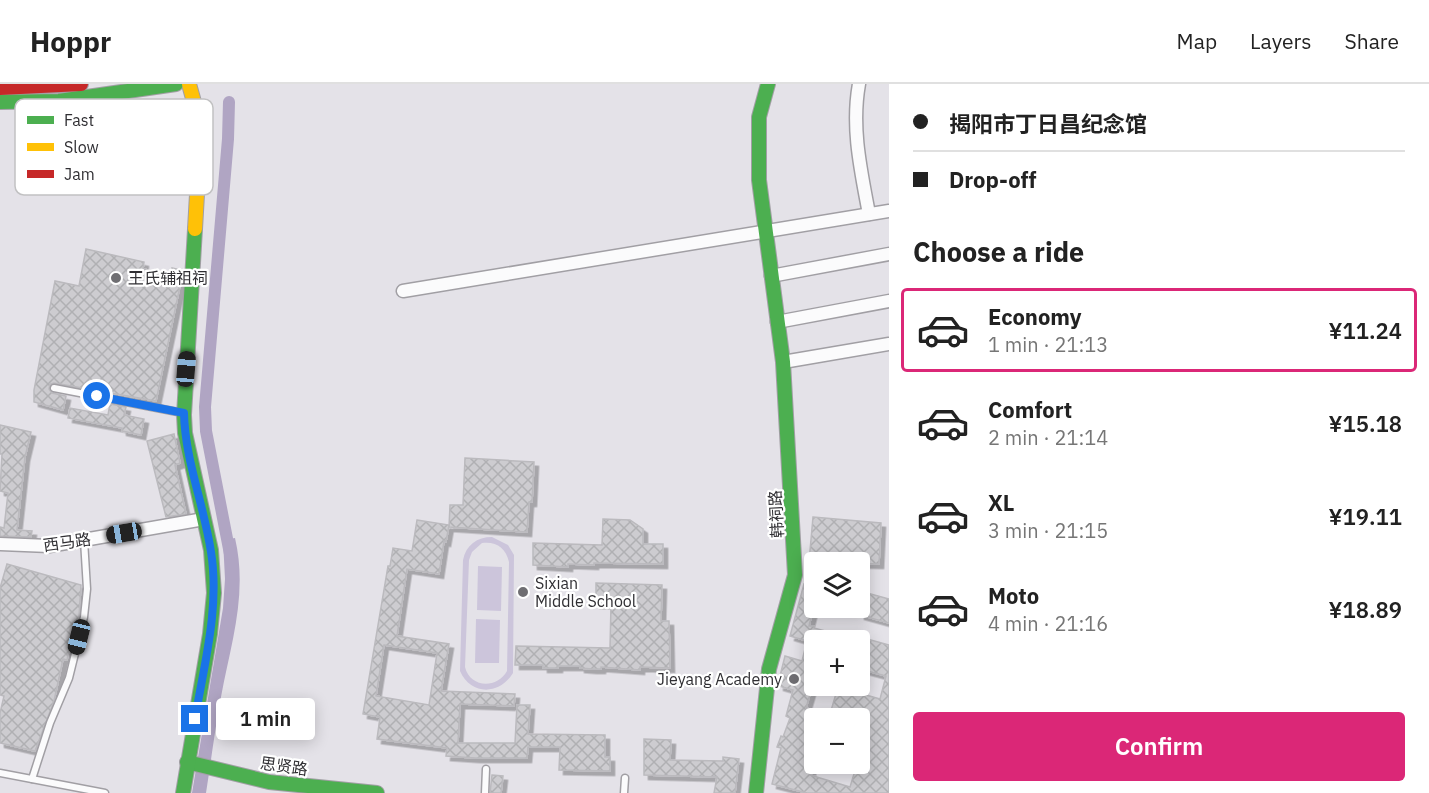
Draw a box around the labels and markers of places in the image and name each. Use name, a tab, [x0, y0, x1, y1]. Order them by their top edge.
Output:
place label: 王氏辅祖祠	[128, 268, 208, 288]
marker: 王氏辅祖祠	[109, 271, 123, 285]
place label: Sixian Middle School	[535, 573, 636, 611]
marker: Sixian Middle School	[516, 585, 530, 599]
place label: Jieyang Academy	[657, 669, 782, 689]
marker: Jieyang Academy	[787, 672, 801, 686]

